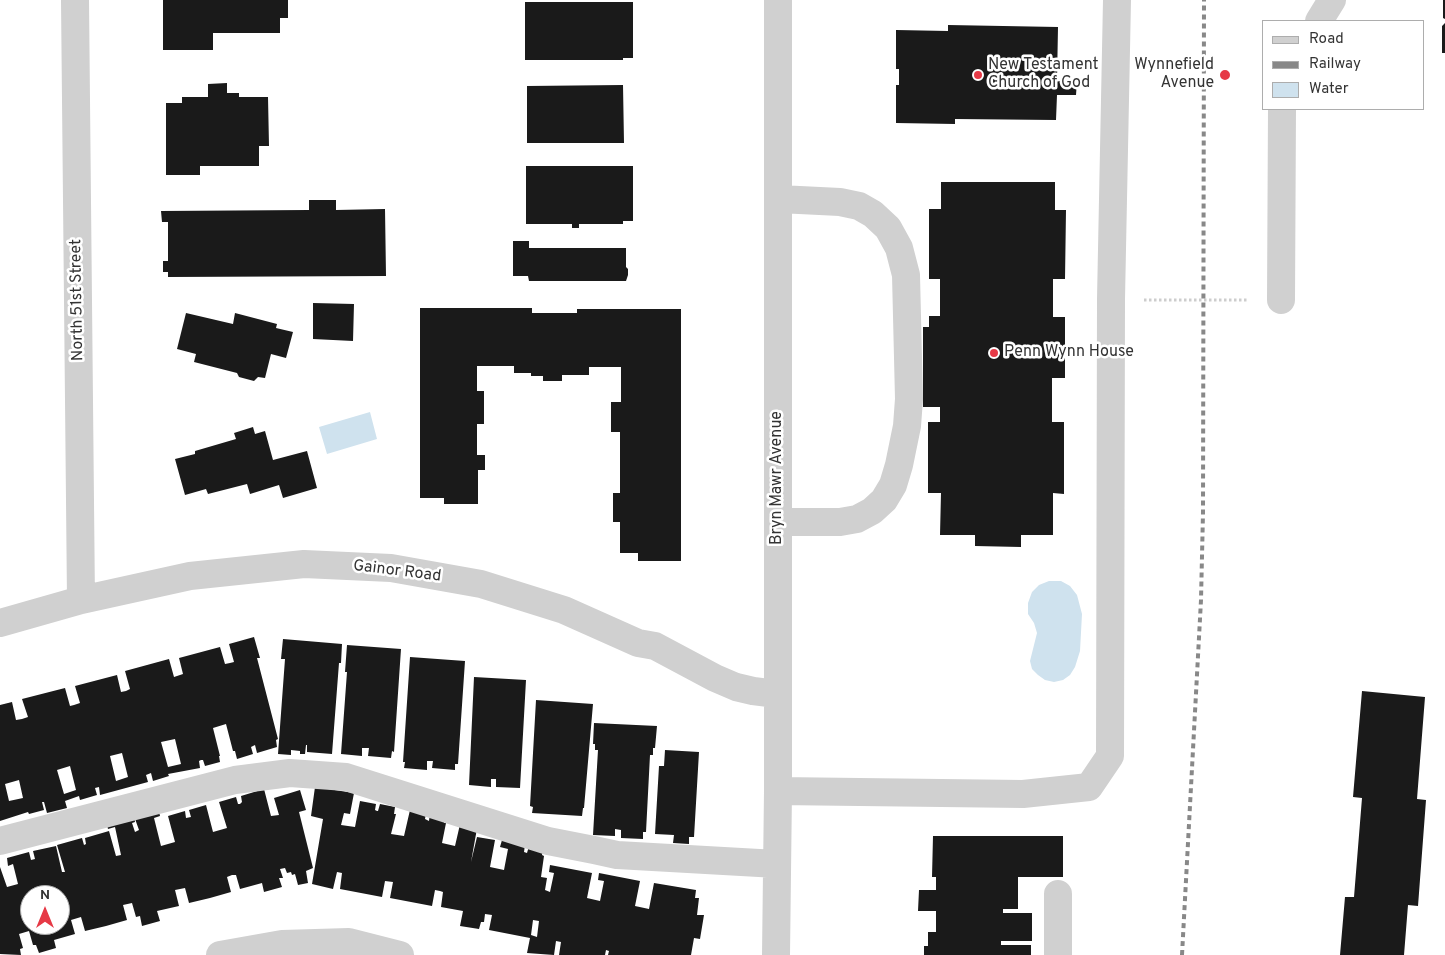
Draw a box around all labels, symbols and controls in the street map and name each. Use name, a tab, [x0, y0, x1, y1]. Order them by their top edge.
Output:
legend	[1262, 20, 1425, 110]
text: Road	[1309, 30, 1344, 49]
text: Railway	[1309, 55, 1361, 74]
place label: New Testament Church of God	[988, 56, 1099, 94]
place label: Wynnefield Avenue	[1134, 56, 1214, 94]
marker: Wynnefield Avenue	[1218, 68, 1232, 82]
marker: New Testament Church of God	[972, 69, 984, 81]
text: Water	[1309, 80, 1348, 99]
street label: North 51st Street	[67, 239, 89, 361]
place label: Penn Wynn House	[1004, 343, 1134, 363]
marker: Penn Wynn House	[988, 347, 1000, 359]
street label: Bryn Mawr Avenue	[768, 411, 788, 545]
street label: Gainor Road	[352, 557, 442, 587]
north arrow	[20, 885, 70, 935]
text: N	[40, 887, 50, 904]

